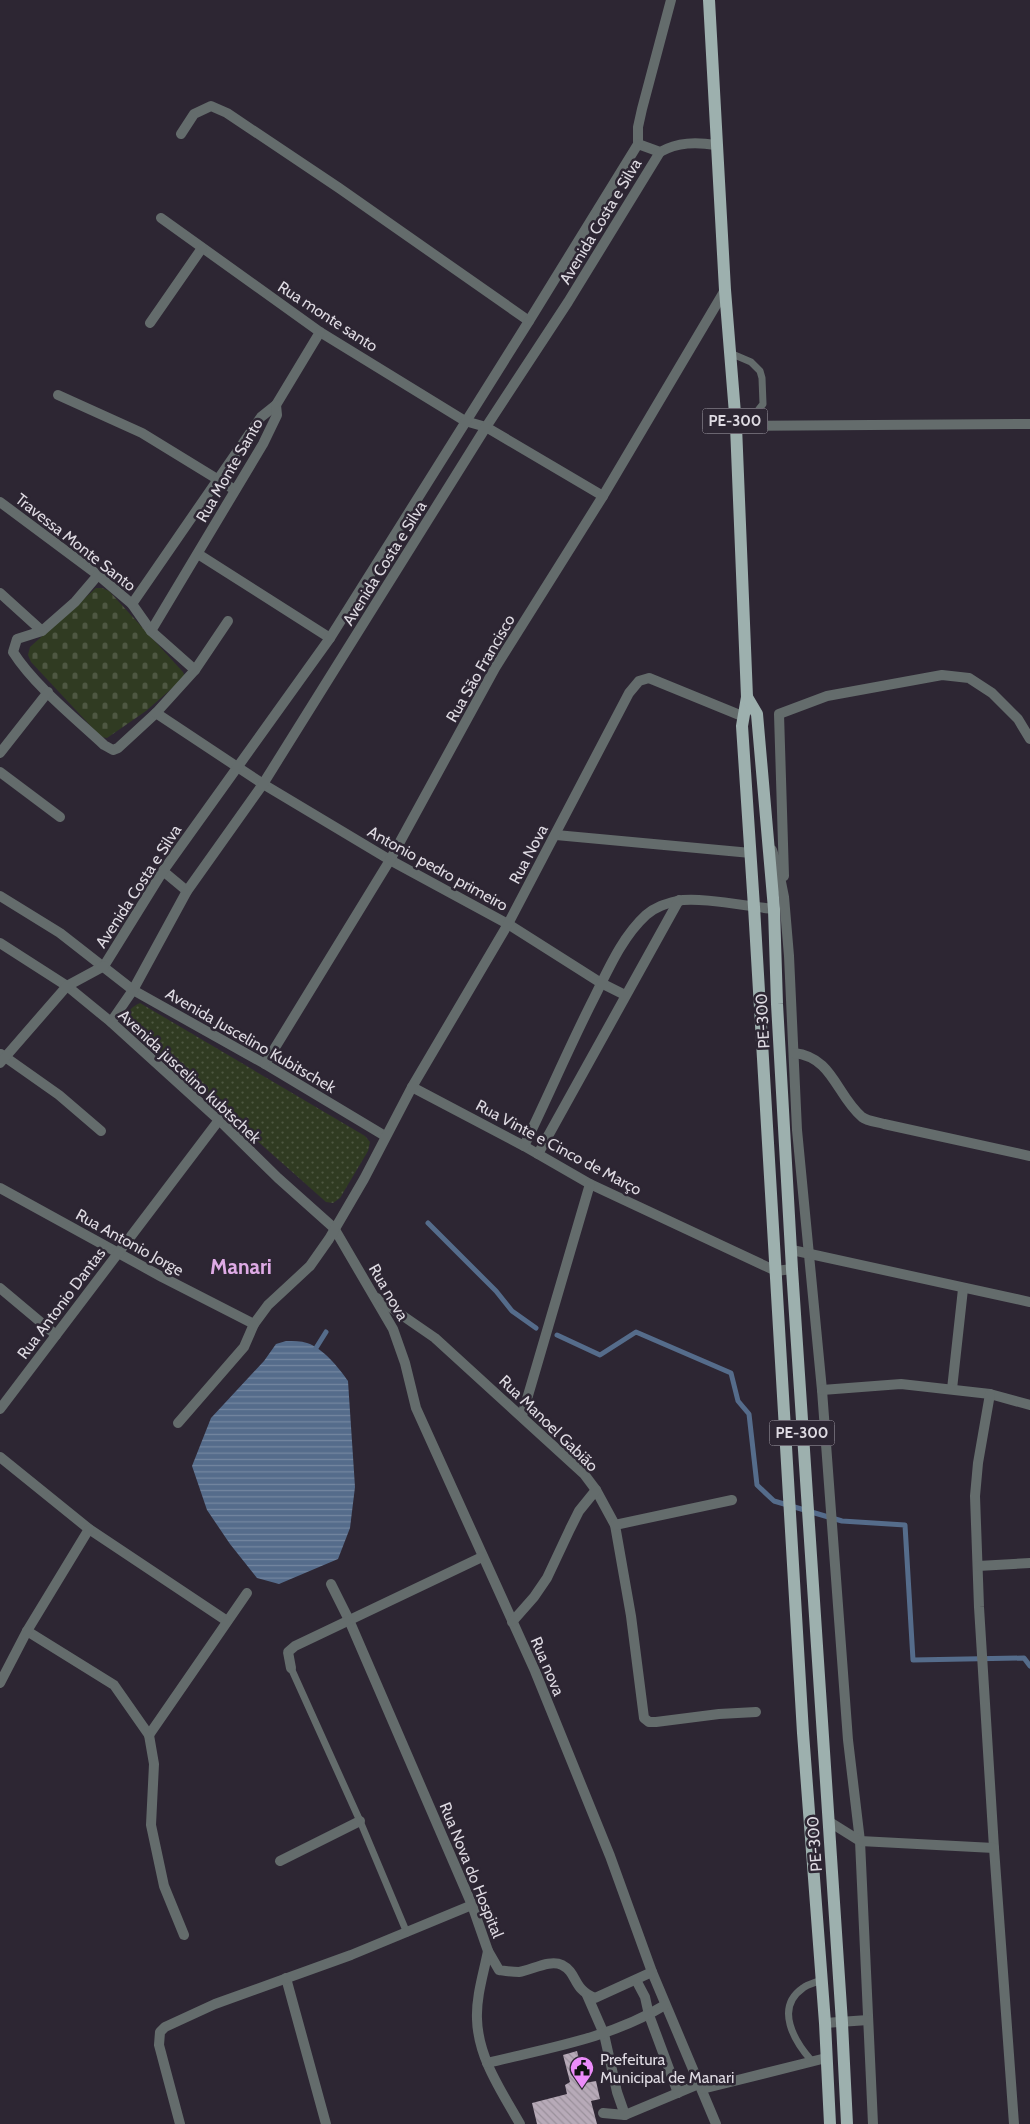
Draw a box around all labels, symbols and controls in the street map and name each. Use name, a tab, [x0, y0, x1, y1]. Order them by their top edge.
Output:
street label: Avenida Costa e Silva	[555, 155, 646, 287]
street label: Rua monte santo	[274, 277, 381, 356]
road number: PE-300	[702, 408, 768, 434]
street label: Rua Monte Santo	[192, 415, 267, 526]
street label: Travessa Monte Santo	[12, 490, 140, 595]
street label: Avenida Costa e Silva	[338, 497, 431, 629]
street label: Rua São Francisco	[442, 611, 519, 725]
street label: Avenida Costa e Silva	[92, 821, 185, 951]
street label: Rua Nova	[505, 821, 552, 887]
street label: Antonio pedro primeiro	[364, 822, 511, 915]
street label: Avenida Juscelino Kubitschek	[162, 984, 340, 1097]
street label: PE-300	[752, 993, 773, 1049]
street label: Avenida juscelino kubtschek	[115, 1005, 265, 1148]
street label: Rua Vinte e Cinco de Março	[473, 1096, 645, 1199]
street label: Rua Antonio Jorge	[72, 1205, 187, 1280]
street label: Rua Antonio Dantas	[13, 1244, 110, 1363]
district label: Manari	[210, 1254, 272, 1279]
street label: Rua nova	[365, 1261, 412, 1324]
street label: Rua Manoel Gabião	[495, 1371, 602, 1476]
road number: PE-300	[770, 1420, 834, 1446]
street label: Rua nova	[527, 1634, 569, 1699]
street label: Rua Nova do Hospital	[436, 1799, 508, 1941]
street label: PE-300	[803, 1816, 826, 1872]
place label: Prefeitura Municipal de Manari	[600, 2050, 734, 2087]
public building icon: Prefeitura Municipal de Manari	[569, 2055, 595, 2089]

